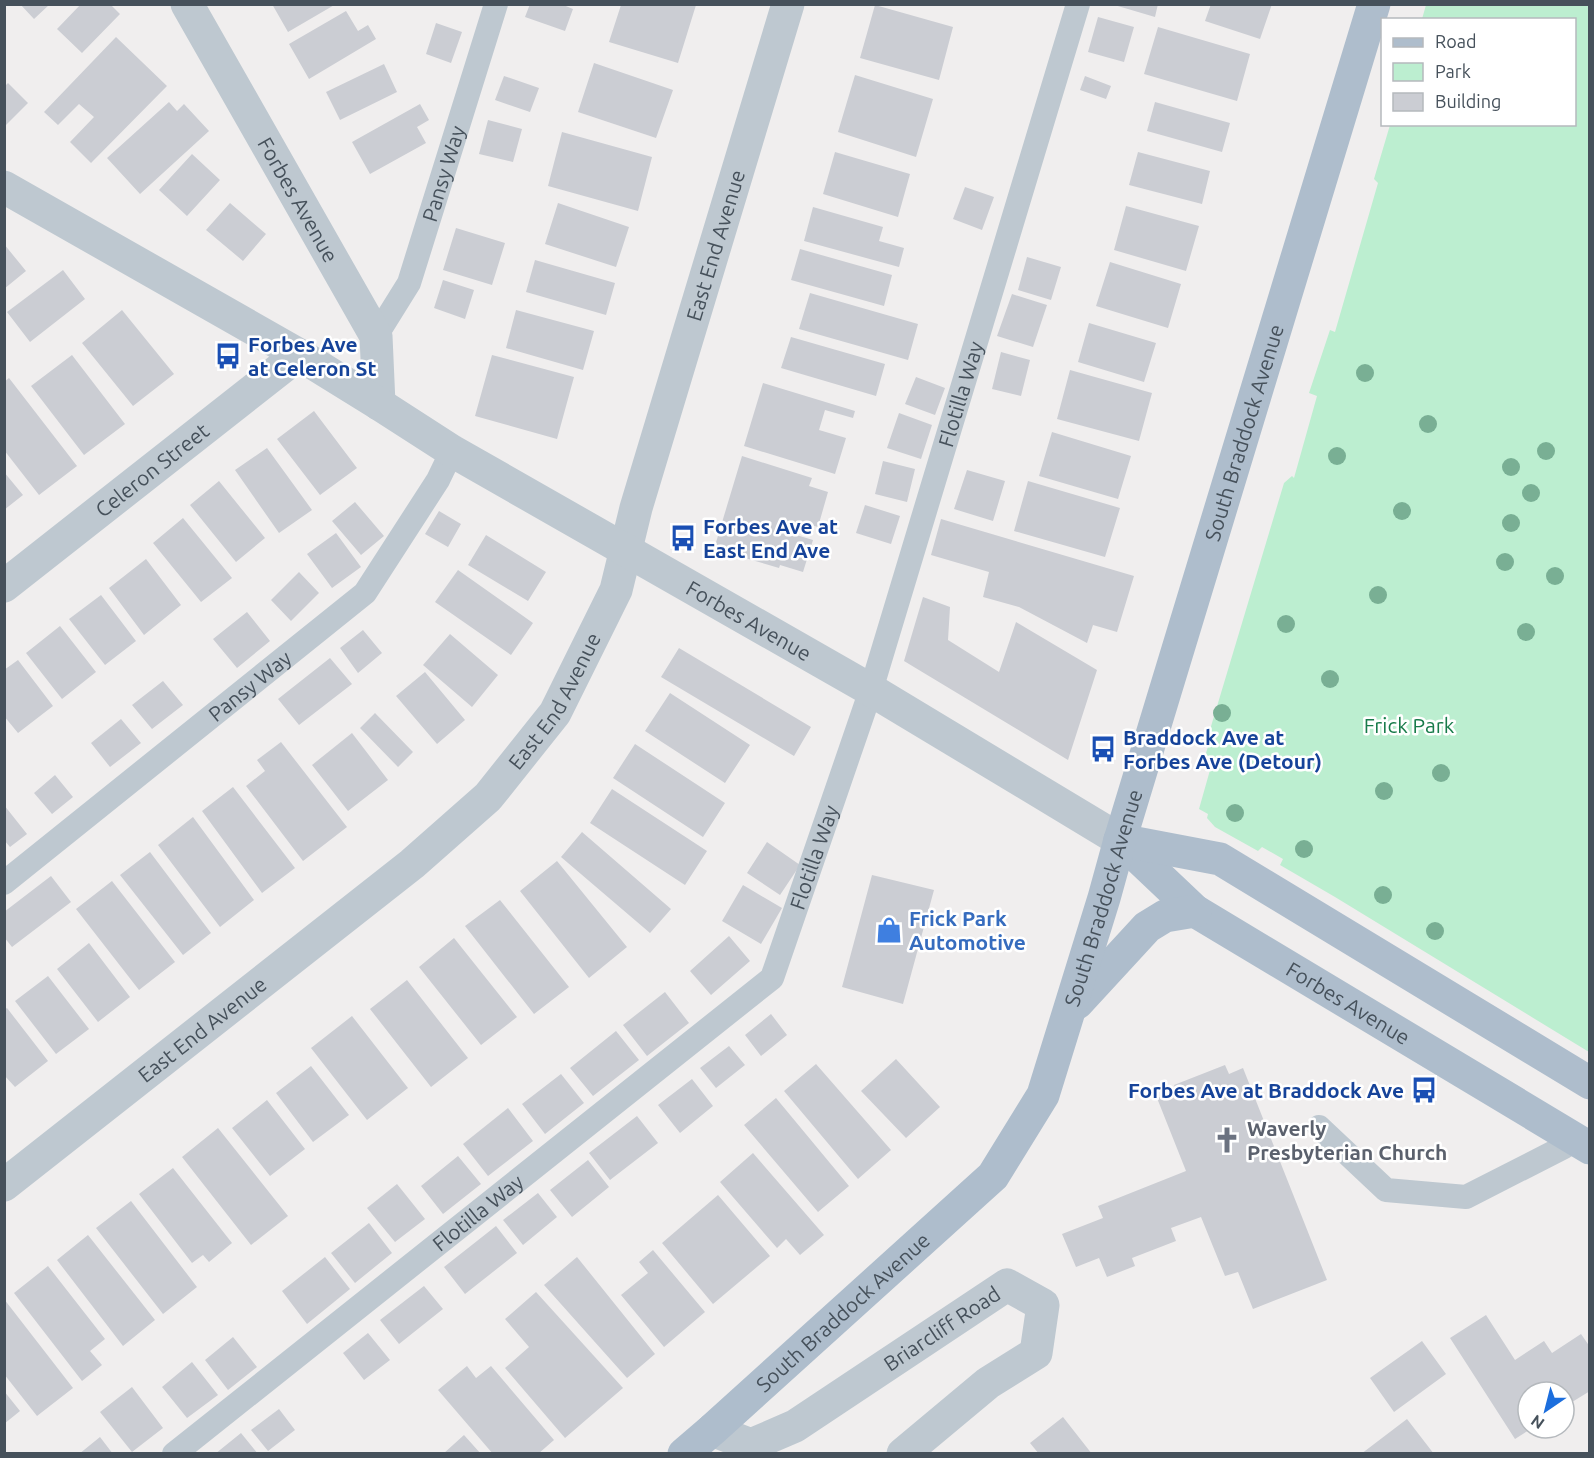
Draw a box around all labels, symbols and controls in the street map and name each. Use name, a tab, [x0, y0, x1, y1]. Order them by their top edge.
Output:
legend	[1381, 18, 1576, 126]
text: Road	[1435, 31, 1477, 51]
text: Park	[1435, 61, 1471, 81]
text: Building	[1435, 91, 1501, 111]
street label: Pansy Way	[417, 123, 469, 225]
street label: Forbes Avenue	[253, 133, 343, 266]
street label: East End Avenue	[681, 167, 749, 324]
street label: South Braddock Avenue	[1200, 321, 1288, 544]
place label: Forbes Ave at Celeron St	[248, 332, 377, 380]
street label: Flotilla Way	[933, 338, 988, 450]
bus stop icon: Forbes Ave at Celeron St	[213, 341, 243, 371]
street label: Celeron Street	[90, 418, 213, 522]
place label: Forbes Ave at East End Ave	[703, 514, 838, 562]
bus stop icon: Forbes Ave at East End Ave	[668, 523, 698, 553]
street label: Forbes Avenue	[682, 575, 816, 665]
street label: East End Avenue	[503, 629, 605, 774]
street label: Pansy Way	[203, 645, 296, 726]
park label: Frick Park	[1364, 713, 1455, 737]
place label: Braddock Ave at Forbes Ave (Detour)	[1123, 725, 1322, 773]
bus stop icon: Braddock Ave at Forbes Ave (Detour)	[1088, 734, 1118, 764]
street label: South Braddock Avenue	[1059, 786, 1147, 1009]
street label: Flotilla Way	[784, 802, 843, 913]
place label: Frick Park Automotive	[909, 906, 1026, 954]
shop icon: Frick Park Automotive	[874, 915, 904, 945]
street label: Forbes Avenue	[1282, 957, 1414, 1049]
street label: East End Avenue	[133, 971, 271, 1087]
bus stop icon: Forbes Ave at Braddock Ave	[1409, 1075, 1439, 1105]
place label: Forbes Ave at Braddock Ave	[1128, 1078, 1404, 1102]
place label: Waverly Presbyterian Church	[1247, 1116, 1447, 1164]
church icon: Waverly Presbyterian Church	[1212, 1125, 1242, 1155]
street label: Flotilla Way	[428, 1169, 528, 1256]
street label: South Braddock Avenue	[751, 1227, 934, 1396]
street label: Briarcliff Road	[879, 1281, 1005, 1376]
north arrow	[1516, 1380, 1576, 1440]
text: N	[1527, 1411, 1547, 1433]

